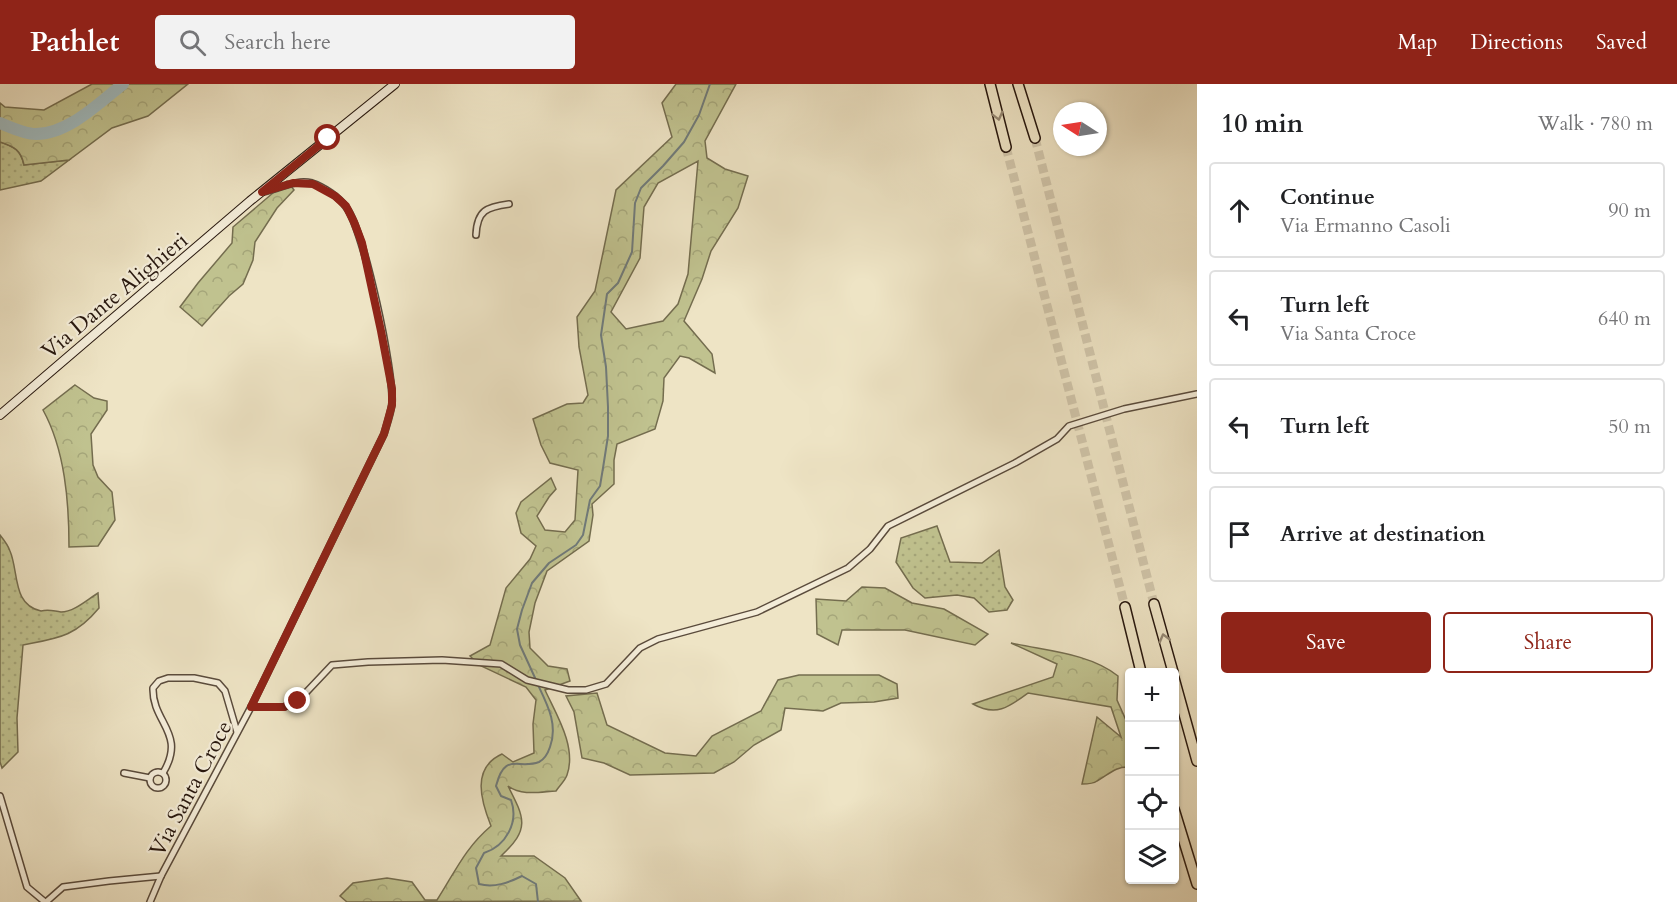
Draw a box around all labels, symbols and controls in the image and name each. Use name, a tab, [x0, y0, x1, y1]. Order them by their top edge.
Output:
search box	[155, 15, 575, 69]
text: Pathlet	[30, 23, 119, 61]
icon: search	[176, 26, 209, 59]
text: Search here	[224, 27, 331, 57]
text: Map	[1397, 28, 1437, 57]
text: Directions	[1470, 28, 1563, 57]
text: Saved	[1596, 28, 1647, 57]
north arrow	[1053, 102, 1107, 156]
text: 10 min	[1221, 106, 1304, 141]
one-way arrow	[990, 110, 1003, 120]
text: Walk · 780 m	[1538, 110, 1653, 137]
route start	[314, 124, 340, 150]
text: Continue	[1280, 182, 1375, 212]
icon: ahead	[1223, 194, 1256, 227]
text: 90 m	[1608, 197, 1651, 224]
text: Via Ermanno Casoli	[1280, 212, 1451, 239]
street label: Via Dante Alighieri	[35, 226, 194, 366]
text: Turn left	[1280, 290, 1369, 320]
icon: left	[1223, 302, 1256, 335]
text: 640 m	[1598, 305, 1651, 332]
text: Via Santa Croce	[1280, 320, 1416, 347]
icon: left	[1223, 410, 1256, 443]
text: Turn left	[1280, 411, 1369, 441]
text: 50 m	[1608, 413, 1651, 440]
icon: arrive	[1223, 518, 1256, 551]
text: Arrive at destination	[1280, 519, 1485, 549]
button: Save	[1221, 612, 1431, 673]
button: Share	[1443, 612, 1653, 673]
one-way arrow	[1158, 633, 1171, 643]
map controls	[1125, 668, 1179, 884]
button: +	[1125, 668, 1179, 722]
route end	[284, 687, 310, 713]
street label: Via Santa Croce	[142, 715, 239, 862]
button: −	[1125, 722, 1179, 776]
button: locate	[1125, 776, 1179, 830]
button: layers	[1125, 830, 1179, 884]

